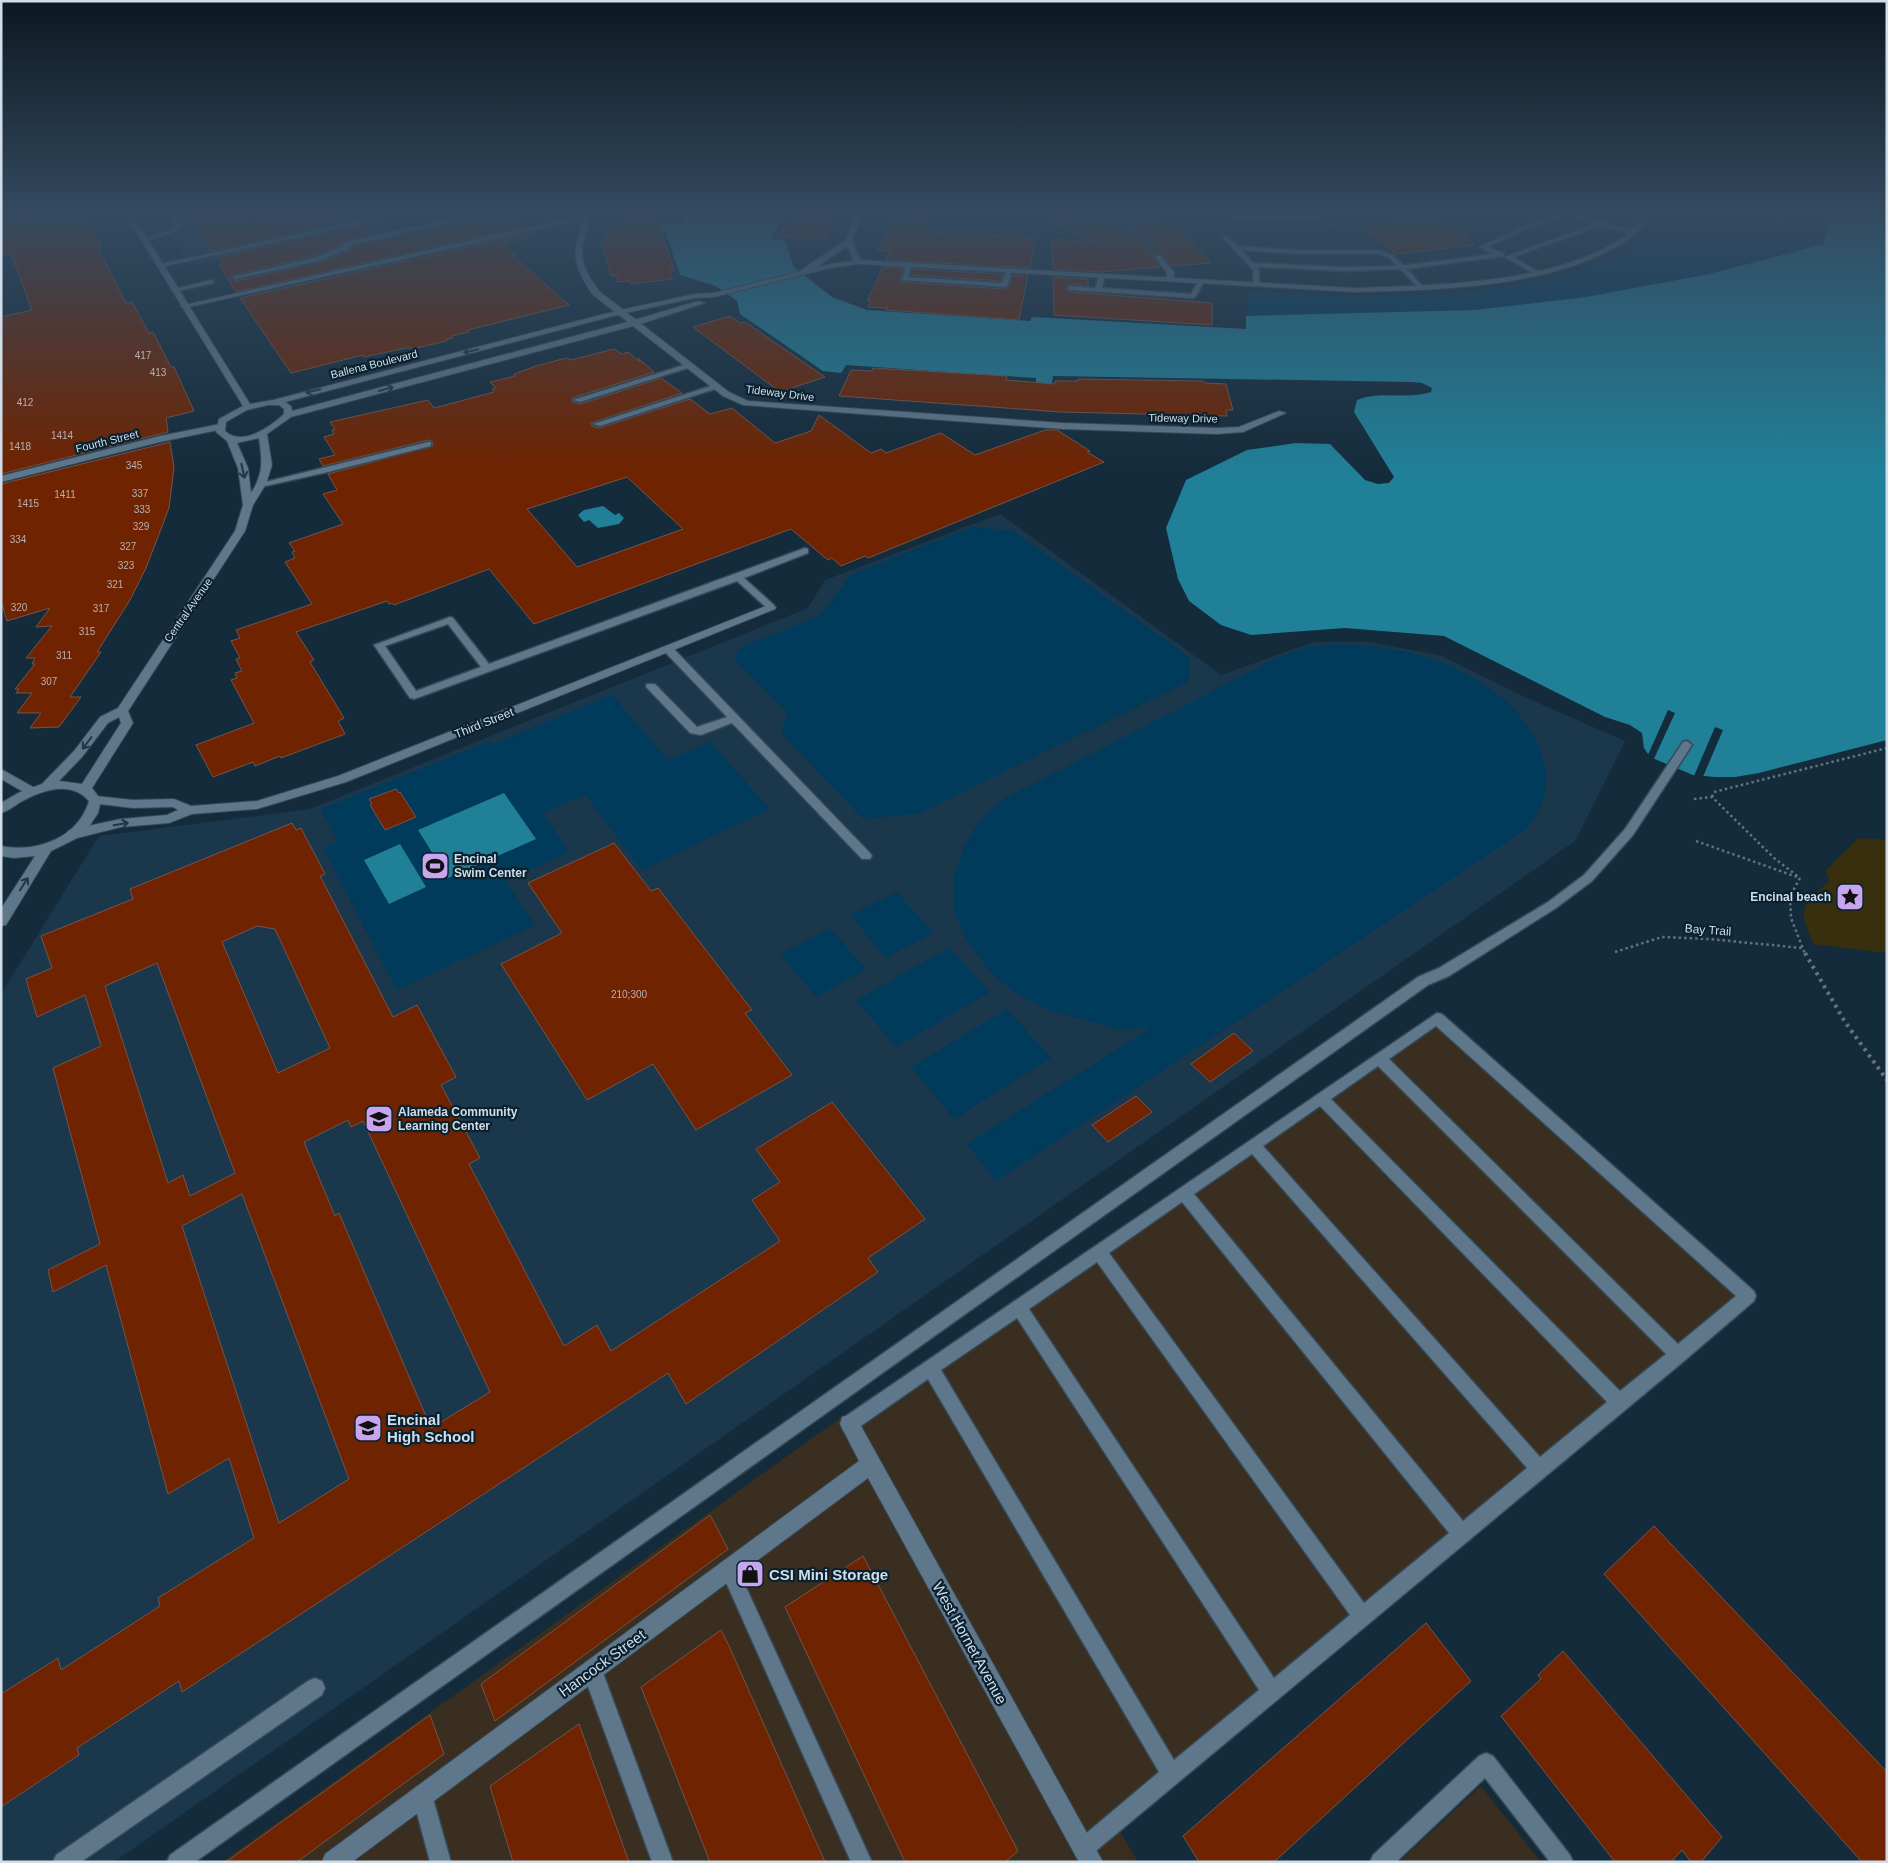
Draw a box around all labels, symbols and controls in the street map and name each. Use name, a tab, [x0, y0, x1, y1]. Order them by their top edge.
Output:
one-way arrow	[463, 346, 479, 356]
street label: Ballena Boulevard	[329, 347, 419, 381]
house number: 417	[135, 350, 152, 361]
house number: 413	[150, 367, 167, 378]
street label: Tideway Drive	[745, 383, 815, 403]
one-way arrow	[377, 384, 393, 393]
one-way arrow	[306, 387, 322, 396]
house number: 412	[17, 397, 34, 408]
street label: Tideway Drive	[1148, 411, 1218, 425]
street label: Fourth Street	[74, 427, 140, 455]
house number: 1414	[51, 430, 74, 441]
house number: 1418	[9, 441, 32, 452]
house number: 345	[126, 460, 143, 471]
one-way arrow	[239, 463, 248, 479]
house number: 337	[132, 488, 149, 499]
house number: 1411	[54, 489, 76, 500]
house number: 1415	[17, 498, 40, 509]
house number: 333	[134, 504, 151, 515]
house number: 329	[133, 521, 150, 532]
house number: 334	[10, 534, 27, 545]
house number: 327	[120, 541, 137, 552]
house number: 323	[118, 560, 135, 571]
street label: Central Avenue	[162, 576, 214, 644]
house number: 321	[107, 579, 124, 590]
house number: 320	[11, 602, 28, 613]
house number: 317	[93, 603, 110, 614]
house number: 315	[79, 626, 96, 637]
house number: 311	[56, 650, 72, 661]
house number: 307	[41, 676, 58, 687]
street label: Third Street	[452, 705, 516, 741]
one-way arrow	[81, 736, 92, 749]
one-way arrow	[113, 818, 129, 828]
sports icon: Encinal Swim Center	[420, 851, 450, 881]
place label: Encinal Swim Center	[454, 852, 527, 880]
one-way arrow	[19, 878, 29, 892]
place icon: Encinal beach	[1835, 882, 1865, 912]
place label: Encinal beach	[1750, 890, 1831, 904]
street label: Bay Trail	[1684, 921, 1732, 939]
house number: 210;300	[611, 989, 648, 1000]
school or university icon: Alameda Community Learning Center	[364, 1104, 394, 1134]
place label: Alameda Community Learning Center	[398, 1105, 518, 1133]
place label: Encinal High School	[387, 1411, 475, 1445]
school or university icon: Encinal High School	[353, 1413, 383, 1443]
shop icon: CSI Mini Storage	[735, 1559, 765, 1589]
place label: CSI Mini Storage	[769, 1566, 888, 1583]
street label: West Hornet Avenue	[929, 1579, 1011, 1707]
street label: Hancock Street	[556, 1625, 649, 1700]

